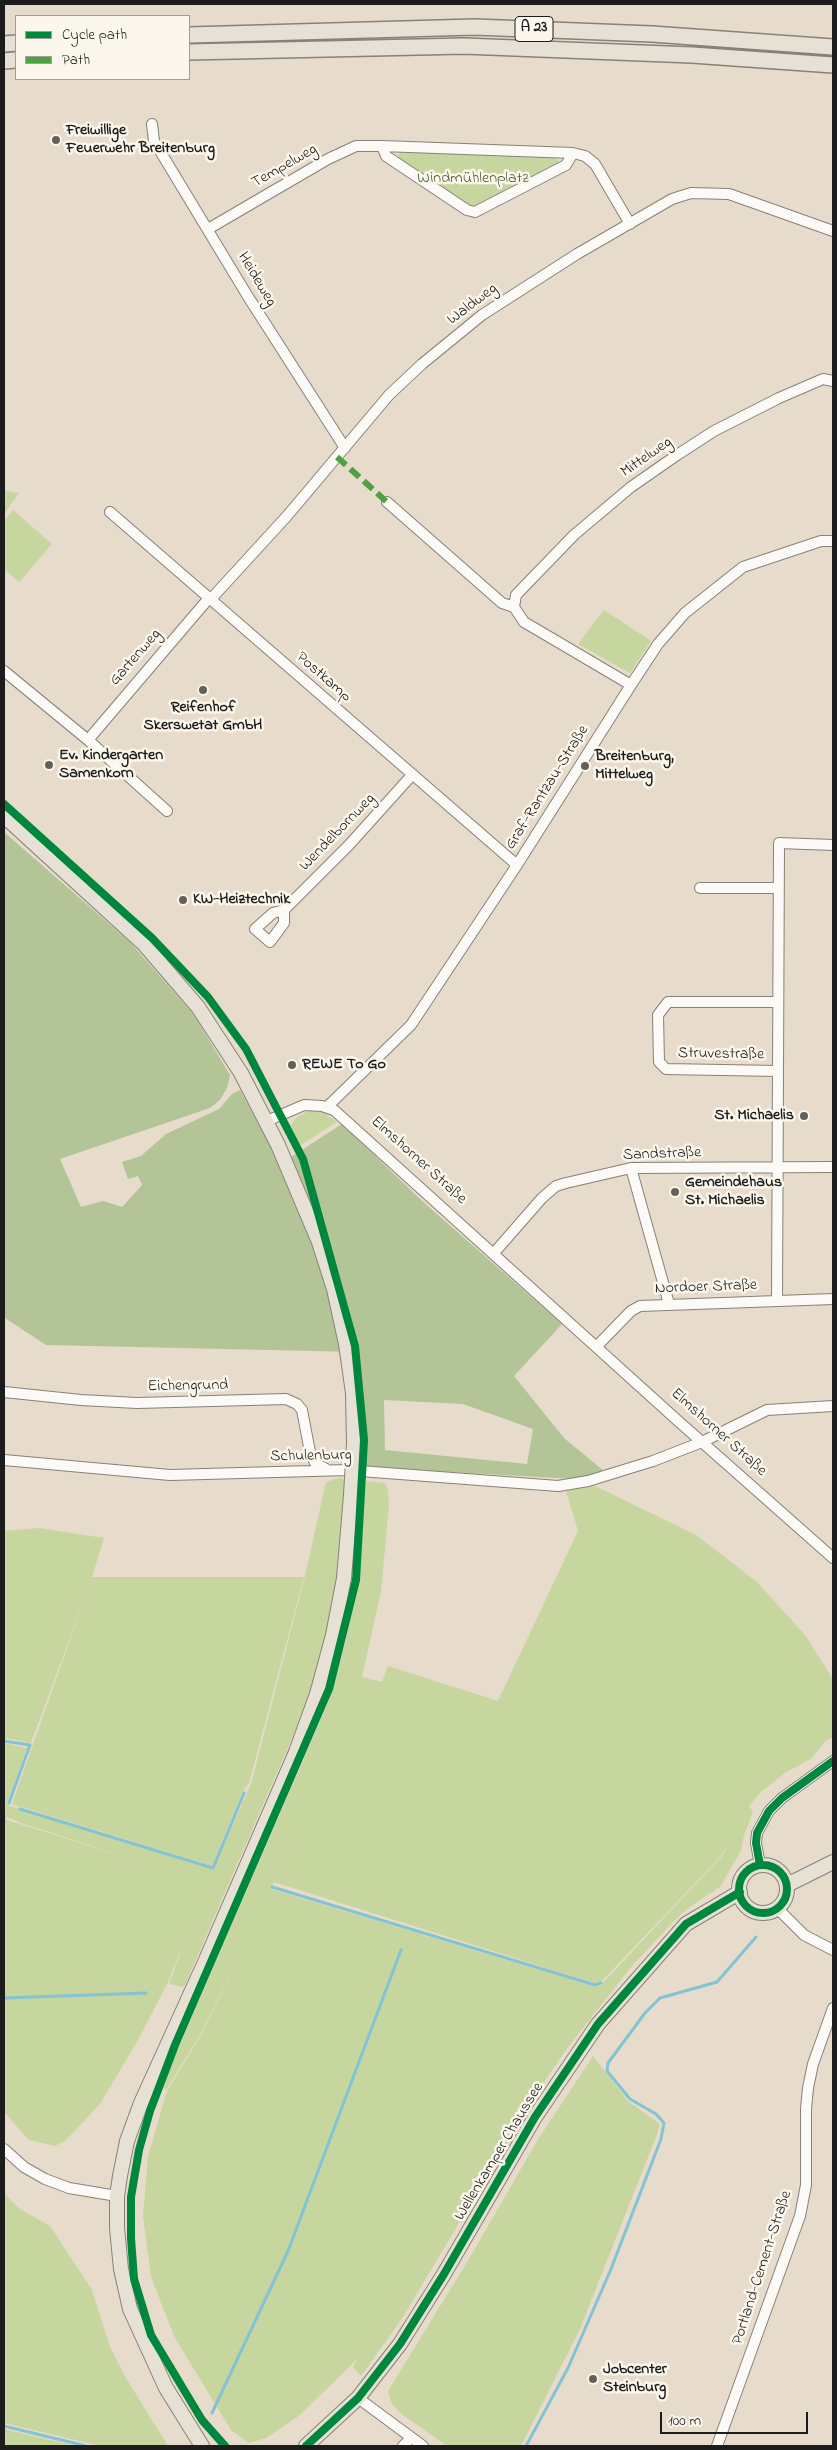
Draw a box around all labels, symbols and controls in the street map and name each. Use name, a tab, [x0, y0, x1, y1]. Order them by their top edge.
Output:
legend	[15, 15, 190, 80]
road number: A 23	[515, 16, 553, 42]
text: Cycle path	[62, 24, 127, 46]
text: Path	[62, 49, 90, 71]
place label: Freiwillige Feuerwehr Breitenburg	[66, 121, 215, 159]
marker: Freiwillige Feuerwehr Breitenburg	[50, 134, 62, 146]
street label: Tempelweg	[249, 141, 321, 193]
park label: Windmühlenplatz	[417, 169, 529, 189]
street label: Heideweg	[232, 249, 280, 311]
street label: Waldweg	[444, 280, 502, 330]
street label: Mittelweg	[618, 433, 676, 483]
street label: Gartenweg	[106, 626, 166, 690]
street label: Postkamp	[291, 649, 355, 707]
marker: Reifenhof Skerswetat GmbH	[197, 684, 209, 696]
place label: Reifenhof Skerswetat GmbH	[144, 698, 262, 736]
street label: Graf-Rantzau-Straße	[502, 722, 594, 854]
place label: Ev. Kindergarten Samenkorn	[59, 746, 163, 784]
place label: Breitenburg, Mittelweg	[595, 747, 674, 785]
marker: Ev. Kindergarten Samenkorn	[43, 759, 55, 771]
marker: Breitenburg, Mittelweg	[579, 760, 591, 772]
street label: Wendelbornweg	[296, 790, 380, 876]
place label: KW-Heiztechnik	[193, 890, 290, 910]
marker: KW-Heiztechnik	[177, 894, 189, 906]
street label: Struvestraße	[678, 1045, 764, 1065]
place label: REWE To Go	[302, 1055, 386, 1075]
marker: REWE To Go	[286, 1059, 298, 1071]
place label: St. Michaelis	[714, 1106, 794, 1126]
marker: St. Michaelis	[798, 1110, 810, 1122]
street label: Elmshorner Straße	[366, 1113, 470, 1209]
street label: Sandstraße	[622, 1144, 702, 1166]
place label: Gemeindehaus St. Michaelis	[685, 1173, 782, 1211]
marker: Gemeindehaus St. Michaelis	[669, 1186, 681, 1198]
street label: Nordoer Straße	[655, 1277, 757, 1299]
street label: Eichengrund	[148, 1377, 228, 1397]
street label: Elmshorner Straße	[666, 1385, 770, 1481]
street label: Schulenburg	[270, 1447, 352, 1467]
street label: Wellenkamper Chaussee	[451, 2079, 549, 2225]
street label: Portland-Cement-Straße	[729, 2189, 797, 2347]
place label: Jobcenter Steinburg	[603, 2360, 667, 2398]
marker: Jobcenter Steinburg	[587, 2373, 599, 2385]
scale bar	[662, 2402, 810, 2434]
text: 100 m	[668, 2410, 701, 2432]

